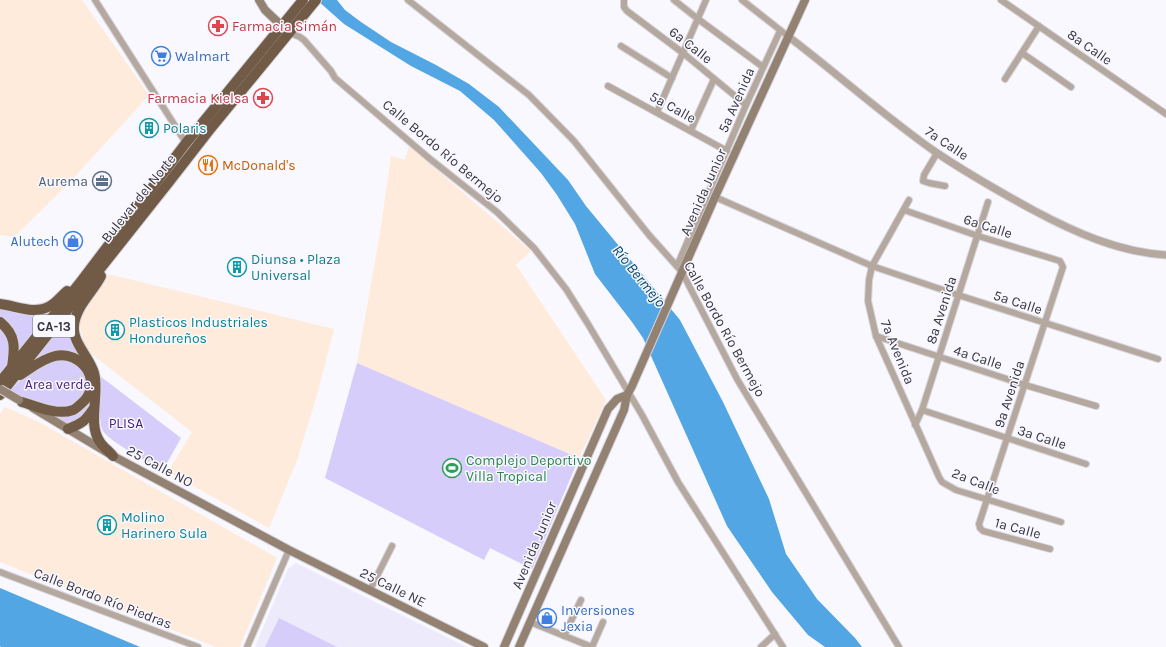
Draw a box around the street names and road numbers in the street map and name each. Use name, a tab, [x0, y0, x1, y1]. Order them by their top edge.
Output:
street label: 6a Calle	[666, 23, 716, 68]
street label: 8a Calle	[1064, 26, 1115, 69]
street label: 5a Avenida	[715, 65, 758, 135]
street label: 5a Calle	[647, 88, 699, 127]
street label: Calle Bordo Río Bermejo	[379, 96, 506, 207]
street label: 7a Calle	[922, 123, 972, 164]
street label: Avenida Junior	[677, 145, 731, 238]
street label: Bulevar del Norte	[98, 151, 179, 246]
street label: 6a Calle	[961, 211, 1014, 242]
street label: Calle Bordo Río Bermejo	[680, 259, 769, 400]
street label: 8a Avenida	[923, 274, 960, 346]
street label: 5a Calle	[991, 287, 1044, 318]
road number: CA-13	[33, 315, 75, 337]
street label: 7a Avenida	[877, 317, 918, 387]
street label: 4a Calle	[951, 342, 1004, 373]
street label: 9a Avenida	[991, 358, 1028, 430]
street label: 3a Calle	[1015, 422, 1069, 453]
street label: 25 Calle NO	[124, 442, 196, 491]
street label: 2a Calle	[949, 464, 1002, 498]
street label: Avenida Junior	[508, 498, 561, 591]
street label: 1a Calle	[993, 514, 1043, 543]
street label: Calle Bordo Río Piedras	[31, 564, 174, 633]
street label: 25 Calle NE	[357, 564, 429, 611]

